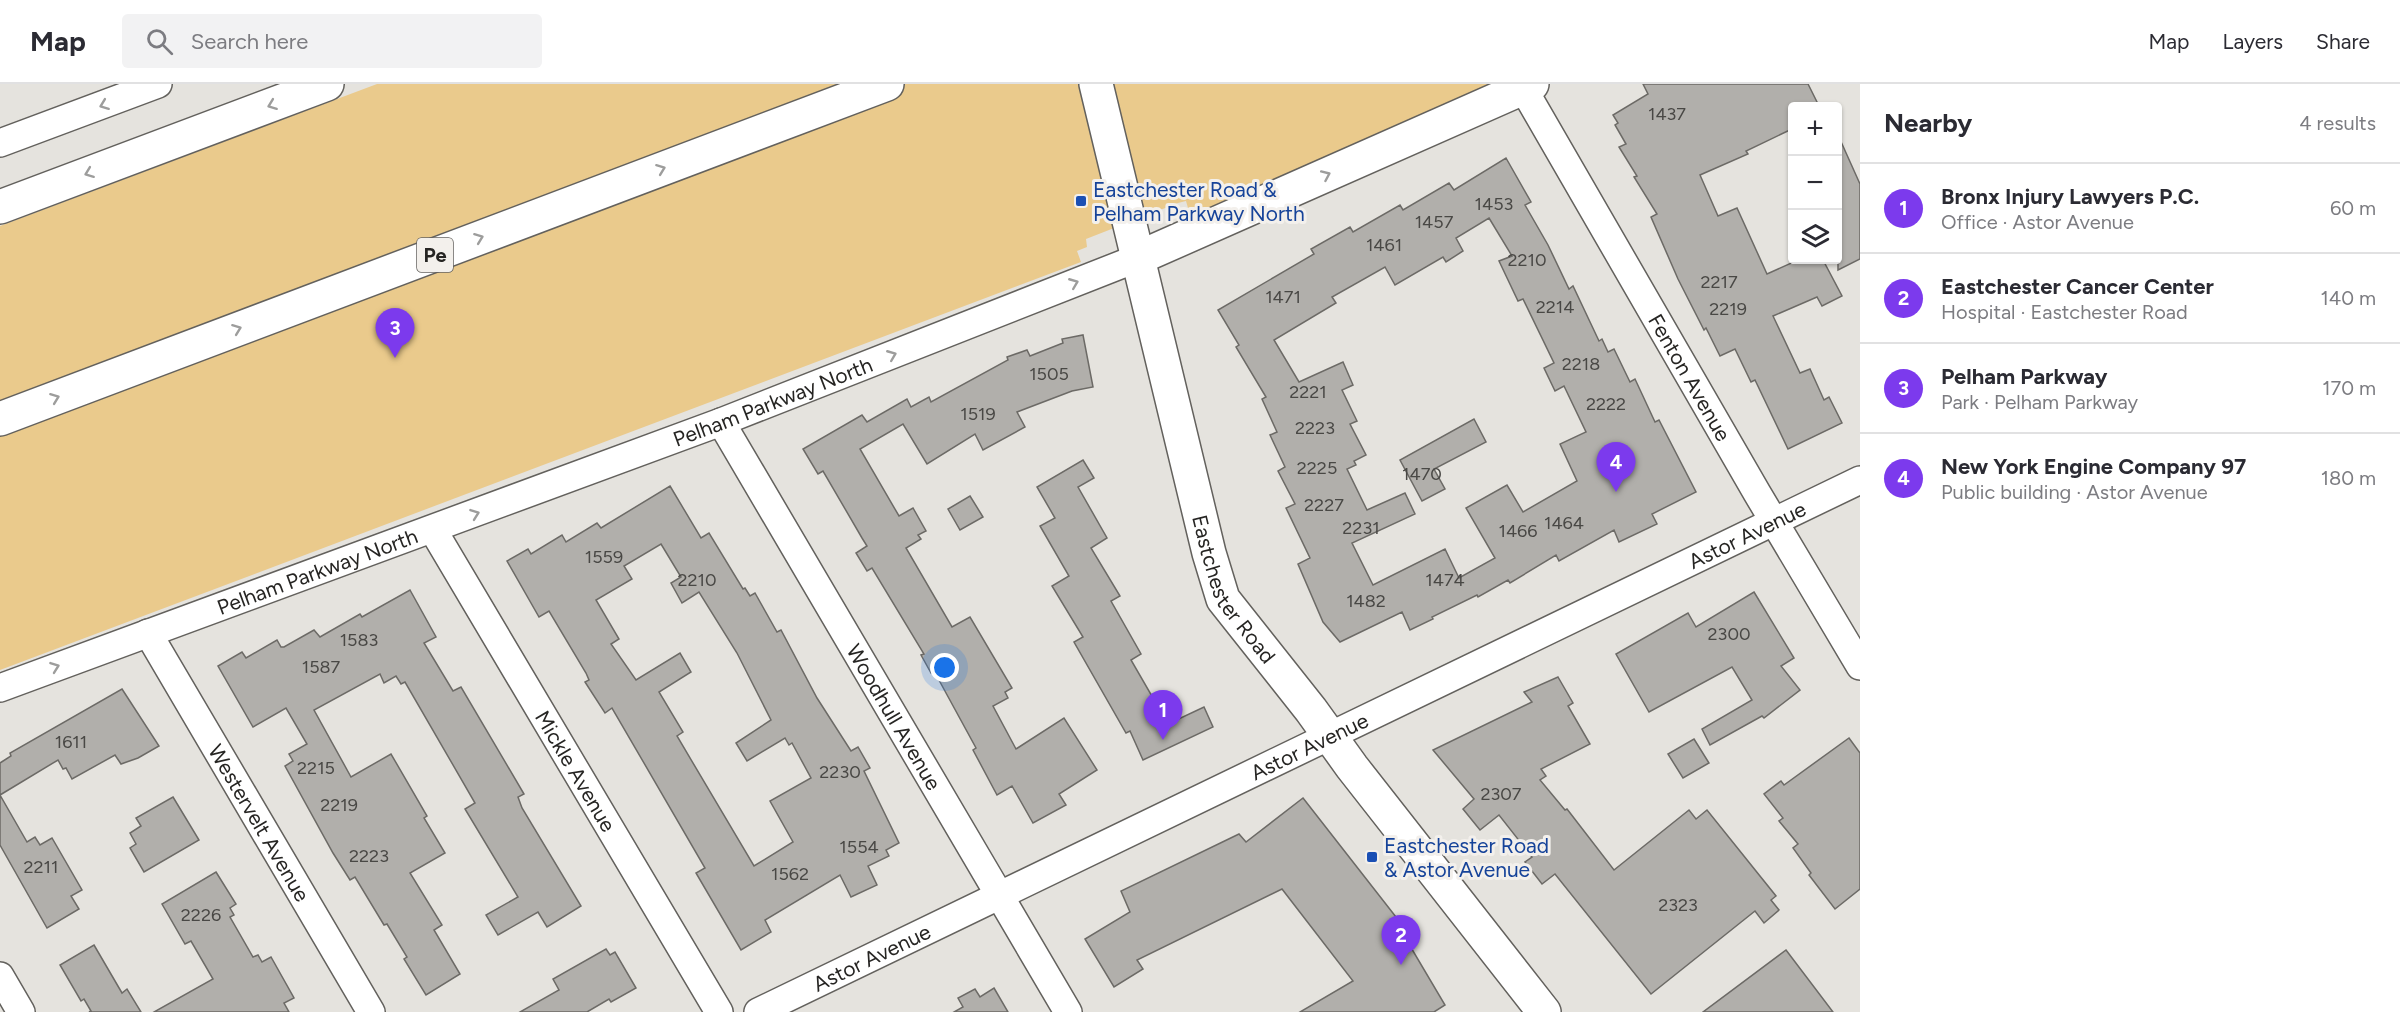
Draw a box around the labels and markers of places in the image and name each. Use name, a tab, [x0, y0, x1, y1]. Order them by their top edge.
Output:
place label: Eastchester Road & Pelham Parkway North	[1093, 177, 1305, 226]
marker: Eastchester Road & Pelham Parkway North	[1074, 194, 1088, 208]
pin: 3	[376, 308, 414, 358]
pin: 4	[1596, 442, 1636, 492]
pin: 1	[1144, 690, 1182, 740]
place label: Eastchester Road & Astor Avenue	[1384, 833, 1549, 882]
marker: Eastchester Road & Astor Avenue	[1365, 850, 1379, 864]
pin: 2	[1382, 916, 1420, 965]

